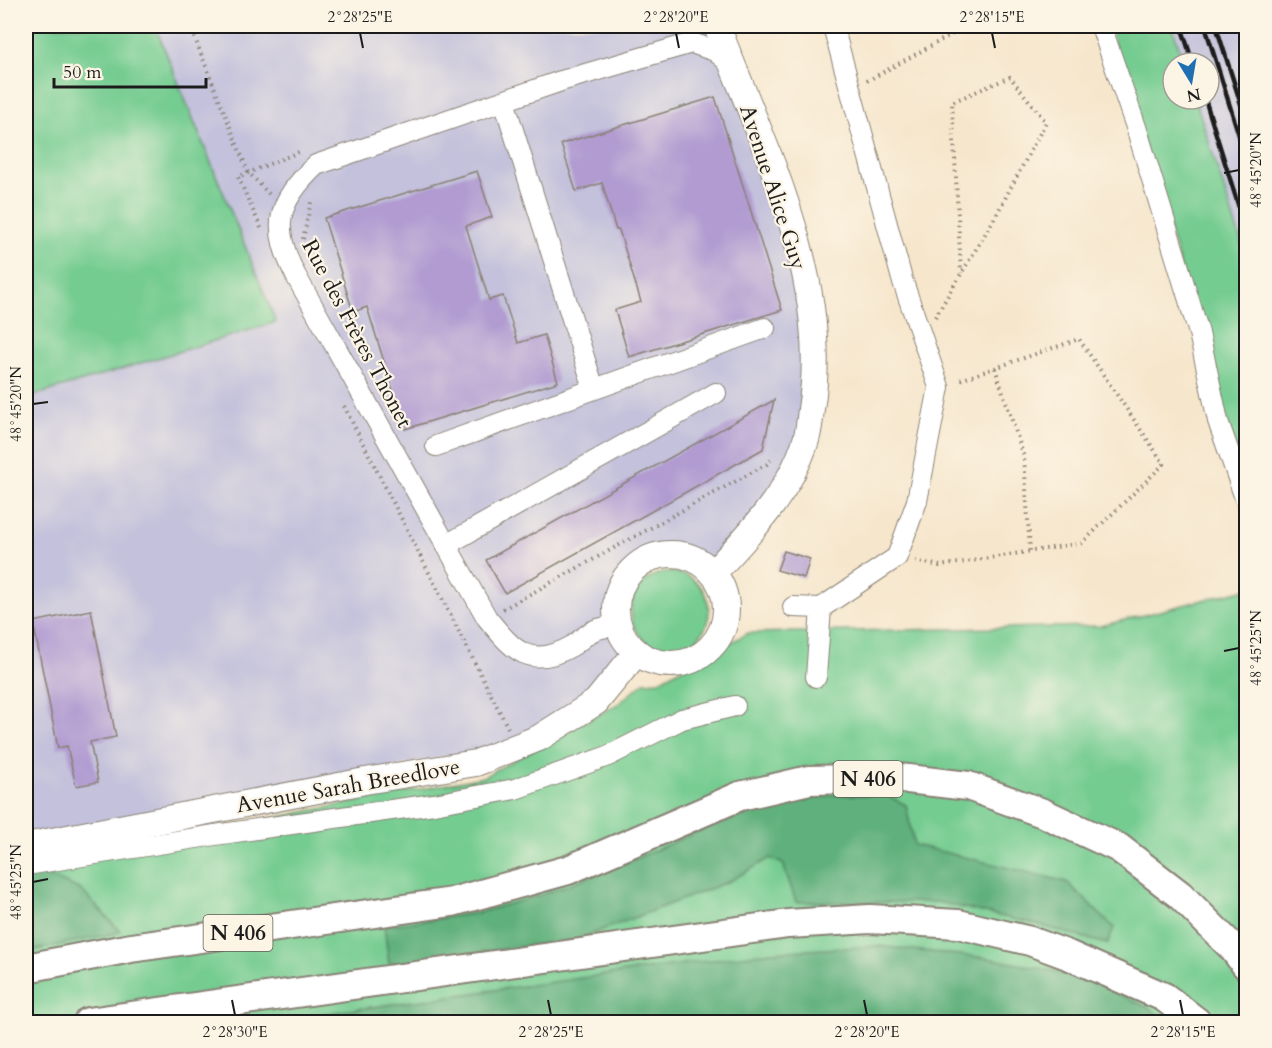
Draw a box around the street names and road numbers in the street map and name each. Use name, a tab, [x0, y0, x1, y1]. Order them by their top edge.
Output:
street label: Avenue Alice Guy	[732, 101, 814, 274]
street label: Rue des Frères Thonet	[295, 234, 420, 433]
street label: Avenue Sarah Breedlove	[234, 752, 462, 820]
road number: N 406	[834, 761, 902, 797]
road number: N 406	[204, 915, 272, 951]

